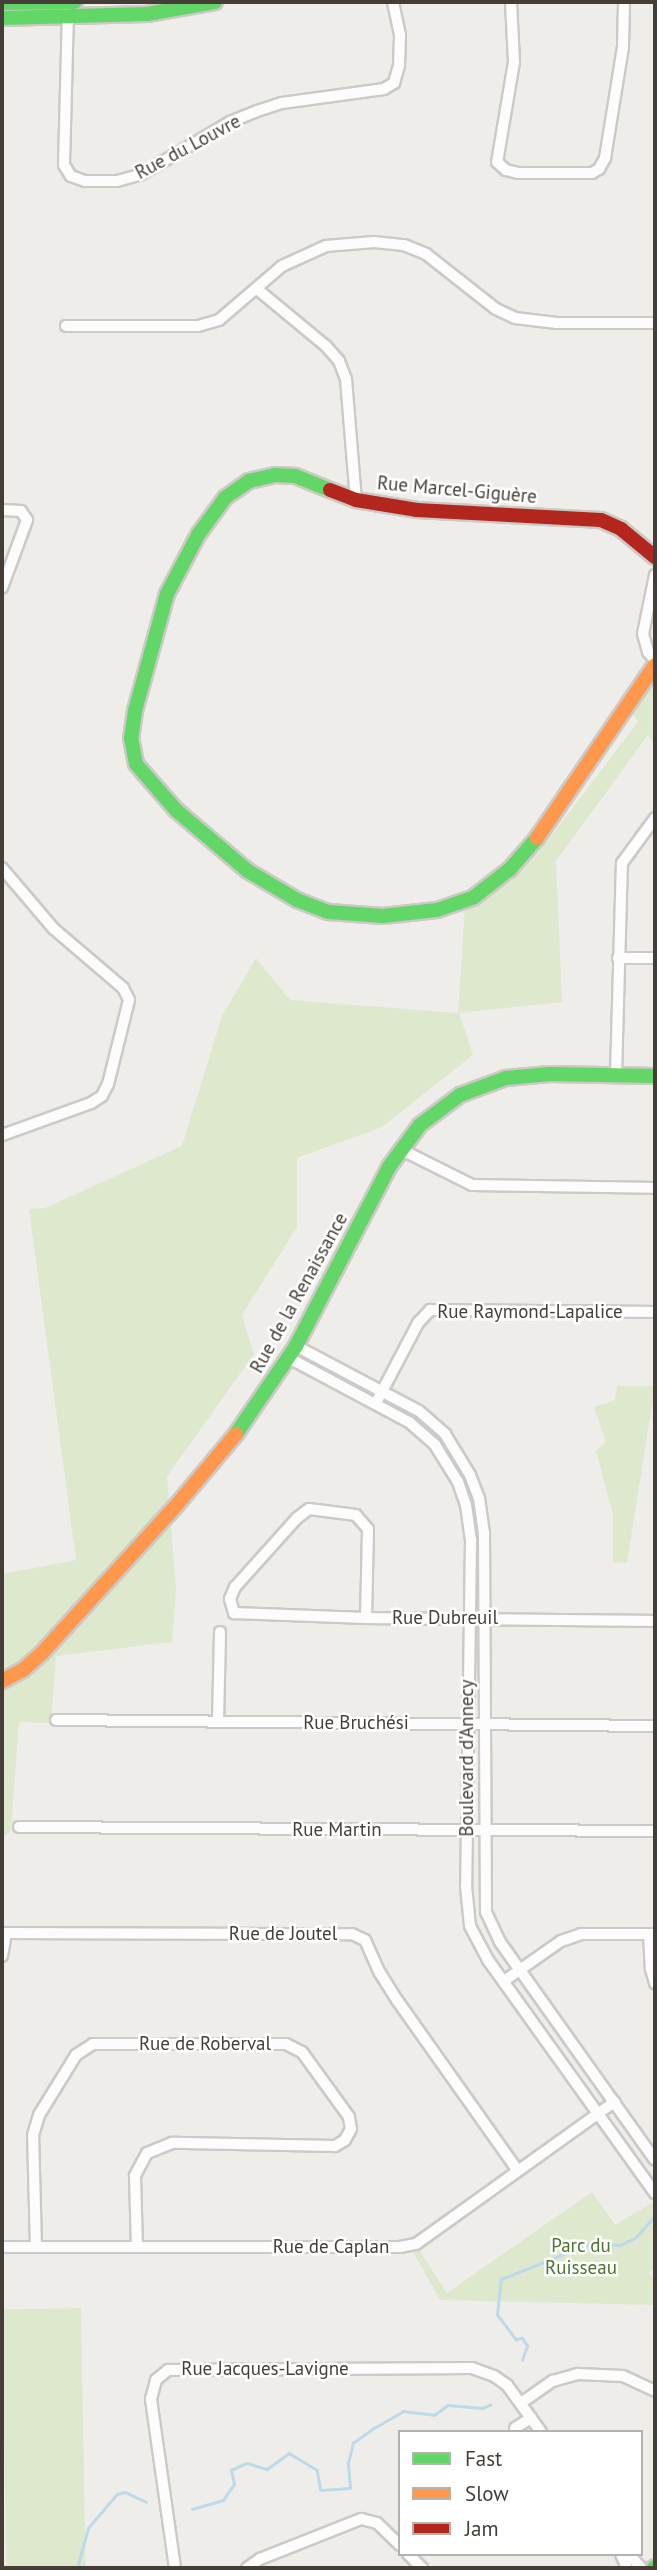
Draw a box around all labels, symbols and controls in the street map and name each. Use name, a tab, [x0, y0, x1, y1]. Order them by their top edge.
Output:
street label: Rue du Louvre	[131, 110, 245, 184]
street label: Rue Marcel-Giguère	[376, 472, 538, 508]
street label: Rue de la Renaissance	[245, 1209, 353, 1377]
street label: Rue Raymond-Lapalice	[437, 1301, 623, 1323]
street label: Rue Dubreuil	[392, 1607, 498, 1629]
street label: Boulevard d'Annecy	[456, 1679, 478, 1837]
street label: Rue Bruchési	[303, 1712, 409, 1734]
street label: Rue Martin	[292, 1819, 382, 1841]
street label: Rue de Joutel	[229, 1923, 337, 1945]
street label: Rue de Roberval	[139, 2033, 271, 2055]
park label: Parc du Ruisseau	[545, 2235, 617, 2279]
street label: Rue de Caplan	[273, 2236, 389, 2258]
street label: Rue Jacques-Lavigne	[181, 2358, 349, 2380]
legend	[398, 2430, 643, 2556]
text: Fast	[465, 2445, 502, 2472]
text: Slow	[465, 2480, 509, 2507]
text: Jam	[465, 2515, 499, 2542]

